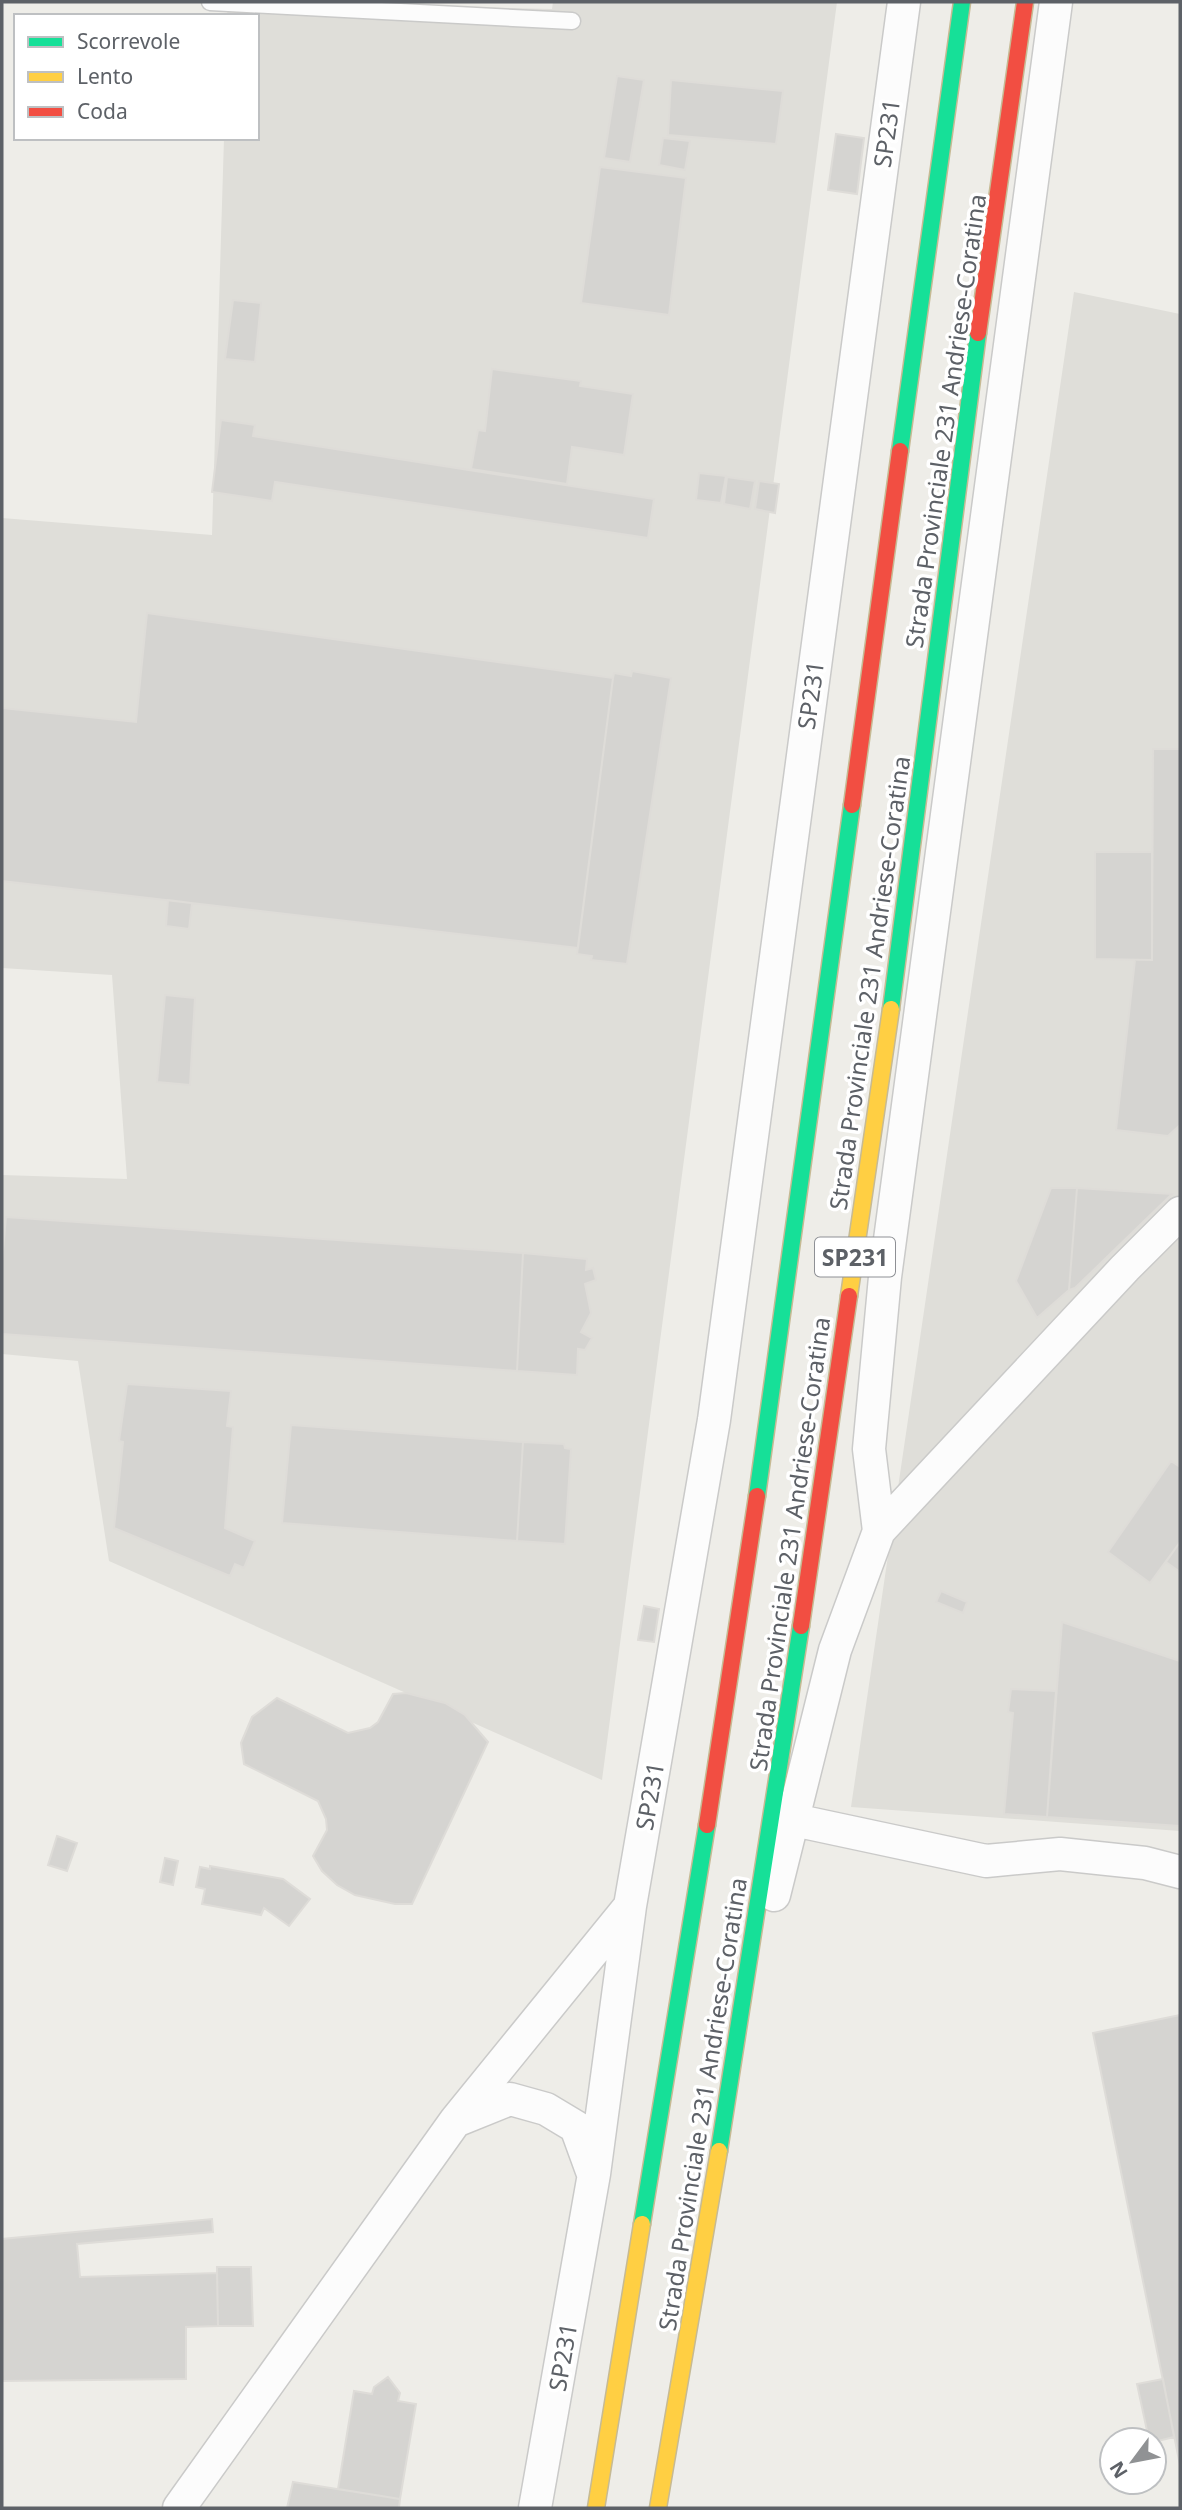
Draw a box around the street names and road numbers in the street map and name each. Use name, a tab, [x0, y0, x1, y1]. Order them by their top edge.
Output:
street label: SP231	[865, 97, 907, 169]
street label: Strada Provinciale 231 Andriese-Coratina	[897, 192, 993, 650]
street label: SP231	[789, 659, 831, 731]
street label: Strada Provinciale 231 Andriese-Coratina	[821, 754, 917, 1212]
road number: SP231	[815, 1238, 895, 1276]
street label: Strada Provinciale 231 Andriese-Coratina	[741, 1315, 837, 1773]
street label: SP231	[627, 1759, 671, 1833]
street label: Strada Provinciale 231 Andriese-Coratina	[650, 1875, 754, 2333]
street label: SP231	[540, 2320, 584, 2394]

